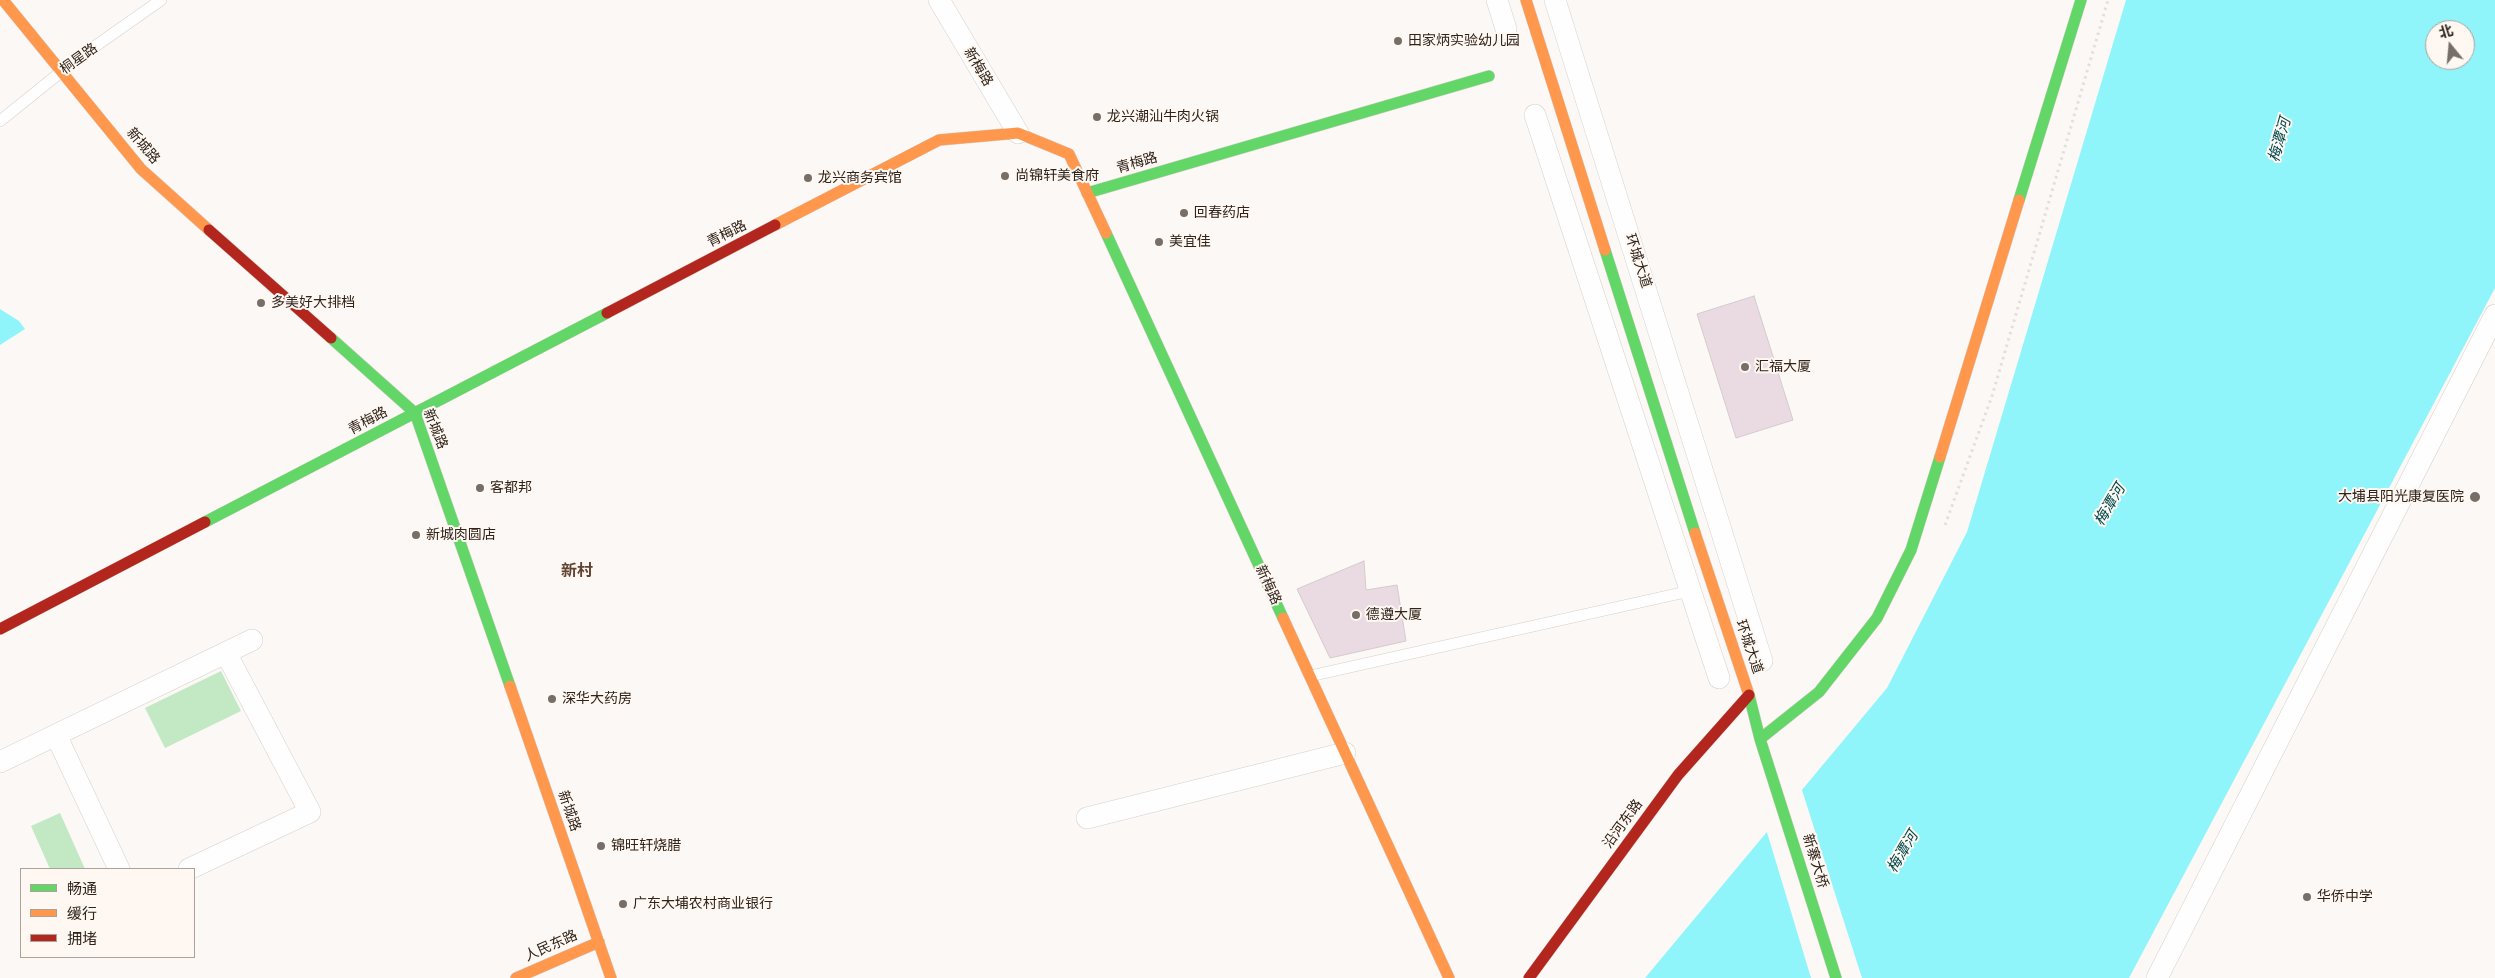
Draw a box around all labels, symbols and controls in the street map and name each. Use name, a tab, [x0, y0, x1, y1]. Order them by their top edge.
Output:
north arrow	[2425, 20, 2475, 70]
text: 北	[2437, 21, 2455, 42]
place label: 田家炳实验幼儿园	[1408, 33, 1520, 49]
marker: 田家炳实验幼儿园	[1392, 35, 1404, 47]
street label: 桐星路	[57, 40, 101, 78]
street label: 新梅路	[960, 45, 996, 89]
place label: 龙兴潮汕牛肉火锅	[1107, 109, 1219, 125]
marker: 龙兴潮汕牛肉火锅	[1091, 111, 1103, 123]
water label: 梅潭河	[2265, 116, 2295, 164]
street label: 新城路	[123, 125, 163, 167]
street label: 青梅路	[1114, 149, 1160, 177]
place label: 尚锦轩美食府	[1015, 168, 1099, 184]
place label: 龙兴商务宾馆	[818, 170, 902, 186]
marker: 尚锦轩美食府	[999, 170, 1011, 182]
marker: 龙兴商务宾馆	[802, 172, 814, 184]
place label: 回春药店	[1194, 205, 1250, 221]
marker: 回春药店	[1178, 207, 1190, 219]
street label: 青梅路	[704, 217, 750, 251]
street label: 环城大道	[1621, 232, 1655, 290]
place label: 美宜佳	[1169, 234, 1211, 250]
marker: 美宜佳	[1153, 236, 1165, 248]
place label: 多美好大排档	[271, 295, 355, 311]
marker: 多美好大排档	[255, 297, 267, 309]
place label: 汇福大厦	[1755, 359, 1811, 375]
marker: 汇福大厦	[1739, 361, 1751, 373]
street label: 青梅路	[346, 404, 390, 438]
street label: 新城路	[419, 406, 451, 452]
place label: 客都邦	[490, 480, 532, 496]
water label: 梅潭河	[2091, 481, 2129, 529]
marker: 客都邦	[474, 482, 486, 494]
place label: 大埔县阳光康复医院	[2338, 489, 2464, 505]
marker: 大埔县阳光康复医院	[2468, 490, 2482, 504]
place label: 新城肉圆店	[426, 527, 496, 543]
marker: 新城肉圆店	[410, 529, 422, 541]
district label: 新村	[561, 561, 593, 581]
street label: 新梅路	[1252, 562, 1284, 608]
place label: 德遵大厦	[1366, 607, 1422, 623]
marker: 德遵大厦	[1350, 609, 1362, 621]
street label: 环城大道	[1732, 618, 1766, 676]
place label: 深华大药房	[562, 691, 632, 707]
marker: 深华大药房	[546, 693, 558, 705]
street label: 新城路	[554, 788, 584, 834]
street label: 沿河东路	[1600, 796, 1646, 852]
water label: 梅潭河	[1884, 828, 1922, 876]
street label: 新寨大桥	[1799, 832, 1831, 890]
place label: 锦旺轩烧腊	[611, 838, 681, 854]
marker: 锦旺轩烧腊	[595, 840, 607, 852]
legend	[20, 868, 195, 958]
text: 畅通	[67, 879, 97, 898]
place label: 华侨中学	[2317, 889, 2373, 905]
marker: 华侨中学	[2301, 891, 2313, 903]
place label: 广东大埔农村商业银行	[633, 896, 773, 912]
marker: 广东大埔农村商业银行	[617, 898, 629, 910]
text: 缓行	[67, 904, 97, 923]
street label: 人民东路	[522, 927, 580, 965]
text: 拥堵	[67, 929, 97, 948]

